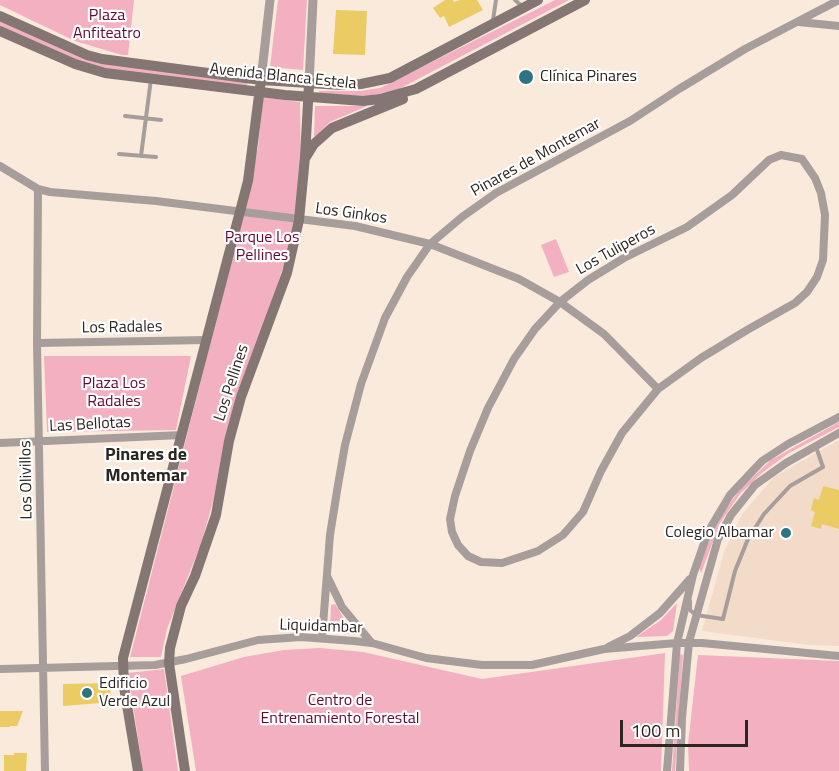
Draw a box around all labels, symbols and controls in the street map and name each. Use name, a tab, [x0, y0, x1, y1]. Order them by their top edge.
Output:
park label: Plaza Anfiteatro	[73, 6, 141, 44]
street label: Avenida Blanca Estela	[209, 60, 357, 94]
place label: Clínica Pinares	[540, 67, 637, 87]
marker: Clínica Pinares	[517, 68, 535, 86]
street label: Pinares de Montemar	[468, 114, 604, 202]
street label: Los Ginkos	[314, 199, 388, 229]
street label: Los Tuliperos	[573, 220, 659, 280]
park label: Parque Los Pellines	[225, 228, 299, 266]
street label: Los Radales	[82, 318, 162, 338]
street label: Los Pellines	[211, 342, 253, 424]
park label: Plaza Los Radales	[82, 374, 146, 412]
street label: Las Bellotas	[49, 413, 131, 437]
street label: Los Olivillos	[17, 440, 37, 520]
district label: Pinares de Montemar	[105, 445, 187, 488]
place label: Colegio Albamar	[665, 523, 774, 543]
marker: Colegio Albamar	[779, 526, 793, 540]
street label: Liquidambar	[279, 616, 363, 638]
place label: Edificio Verde Azul	[99, 674, 170, 712]
marker: Edificio Verde Azul	[80, 686, 94, 700]
park label: Centro de Entrenamiento Forestal	[261, 691, 419, 729]
scale bar	[623, 708, 750, 746]
text: 100 m	[631, 717, 680, 744]

